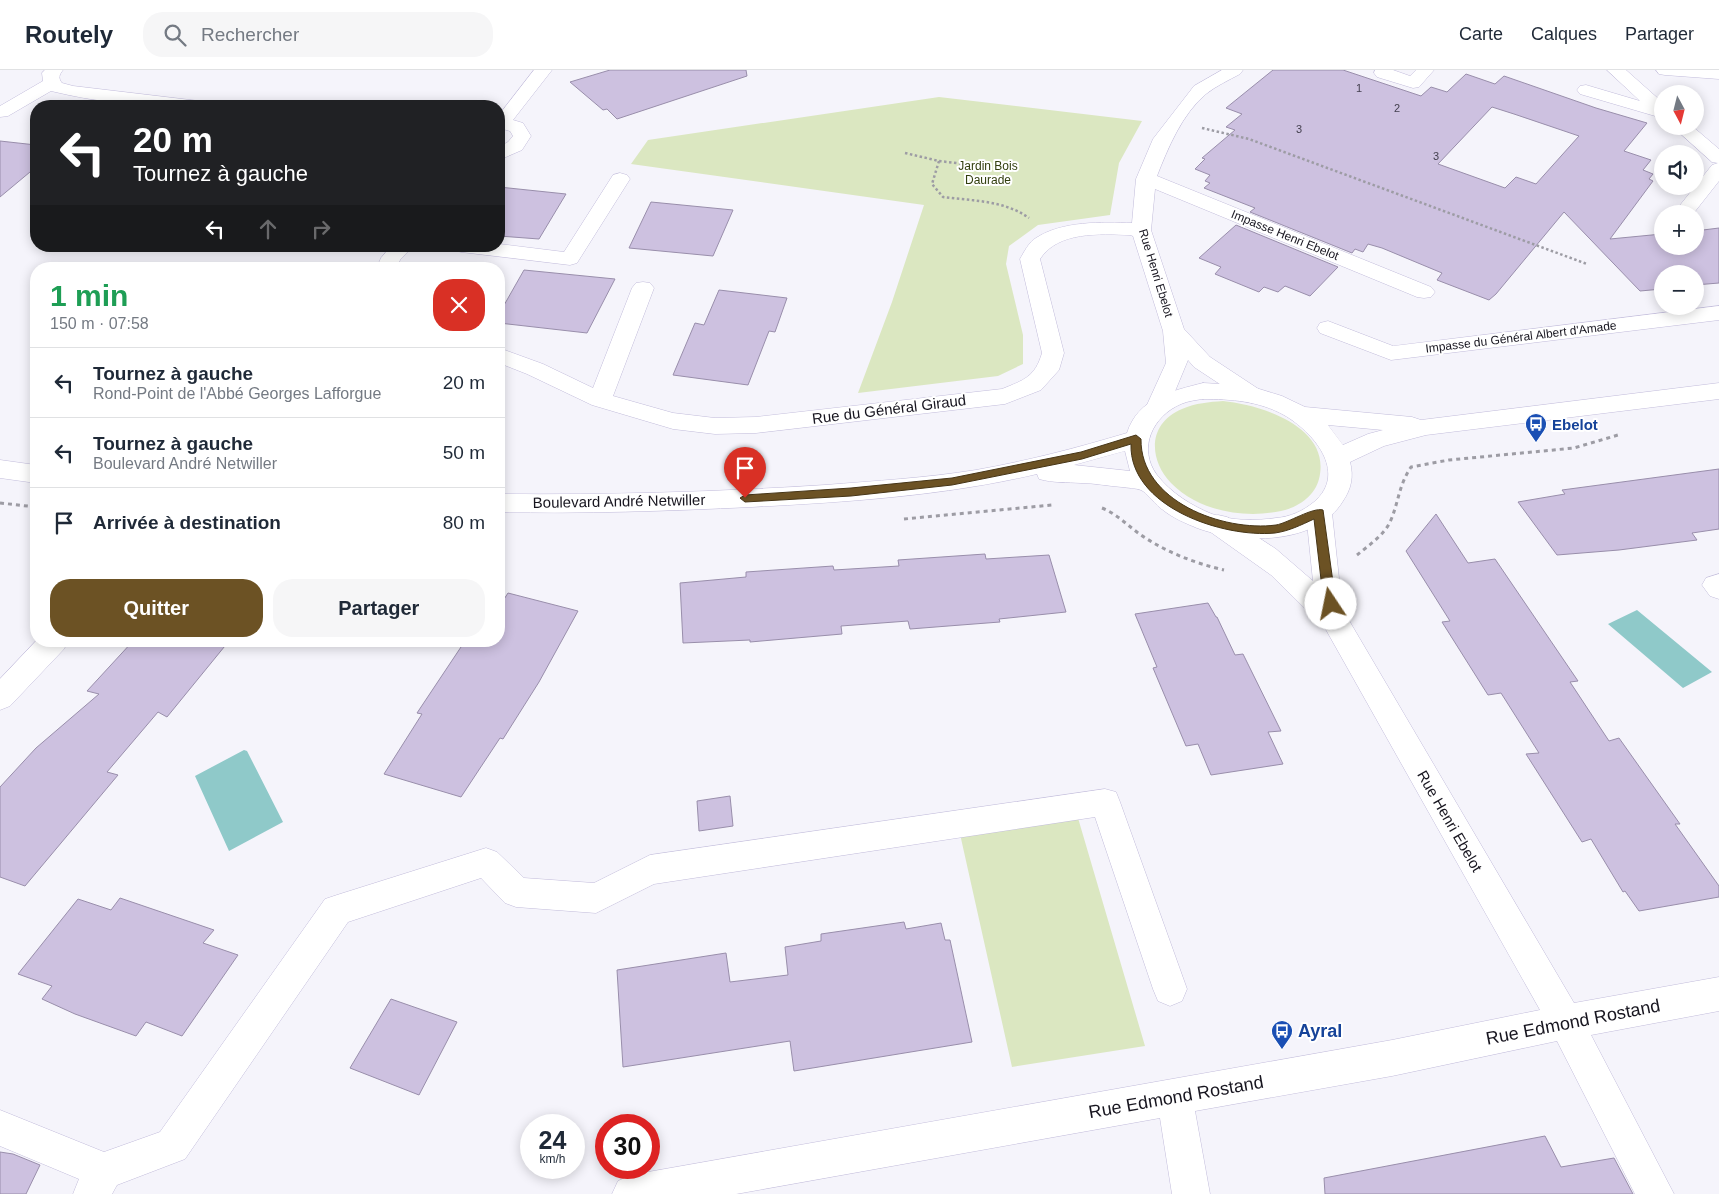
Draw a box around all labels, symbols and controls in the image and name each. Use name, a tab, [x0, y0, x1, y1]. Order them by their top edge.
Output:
search box	[143, 12, 493, 57]
text: Routely	[25, 21, 113, 48]
icon: search	[161, 21, 189, 49]
text: Rechercher	[201, 24, 299, 45]
text: Carte	[1459, 24, 1503, 44]
text: Calques	[1531, 24, 1597, 44]
text: Partager	[1625, 24, 1694, 44]
house number: 1	[1356, 82, 1362, 94]
north arrow	[1654, 85, 1704, 135]
map controls	[1654, 85, 1704, 315]
house number: 2	[1394, 102, 1400, 114]
icon: left	[50, 120, 115, 185]
text: 20 m	[133, 120, 213, 159]
house number: 3	[1296, 123, 1302, 135]
button: sound	[1654, 145, 1704, 195]
house number: 3	[1433, 150, 1439, 162]
park label: Jardin Bois Daurade	[958, 159, 1018, 187]
text: Tournez à gauche	[133, 161, 308, 186]
button: +	[1654, 205, 1704, 255]
street label: Impasse Henri Ebelot	[1229, 207, 1341, 263]
icon: left	[201, 215, 229, 243]
icon: ahead	[254, 215, 282, 243]
icon: right	[307, 215, 335, 243]
street label: Rue Henri Ebelot	[1136, 227, 1176, 319]
button: −	[1654, 265, 1704, 315]
text: 1 min	[50, 279, 128, 312]
button: close	[433, 279, 485, 331]
text: 150 m · 07:58	[50, 315, 149, 332]
street label: Impasse du Général Albert d'Amade	[1425, 318, 1618, 356]
text: Tournez à gauche	[93, 363, 253, 384]
icon: left	[50, 369, 78, 397]
text: 20 m	[443, 372, 485, 393]
text: Rond-Point de l'Abbé Georges Lafforgue	[93, 385, 381, 402]
street label: Rue du Général Giraud	[811, 391, 967, 427]
bus stop icon: Ebelot	[1524, 412, 1548, 443]
place label: Ebelot	[1552, 416, 1598, 433]
text: Tournez à gauche	[93, 433, 253, 454]
icon: left	[50, 439, 78, 467]
text: 50 m	[443, 442, 485, 463]
pin	[724, 447, 766, 498]
icon: arrive	[731, 454, 759, 482]
text: Boulevard André Netwiller	[93, 455, 277, 472]
street label: Boulevard André Netwiller	[533, 491, 705, 511]
icon: arrive	[50, 509, 78, 537]
text: Arrivée à destination	[93, 512, 281, 533]
text: 80 m	[443, 512, 485, 533]
position arrow	[1304, 577, 1356, 629]
button: Quitter	[50, 579, 263, 637]
button: Partager	[273, 579, 485, 637]
street label: Rue Henri Ebelot	[1414, 767, 1486, 875]
street label: Rue Edmond Rostand	[1484, 995, 1662, 1049]
bus stop icon: Ayral	[1270, 1019, 1294, 1050]
place label: Ayral	[1298, 1021, 1342, 1041]
street label: Rue Edmond Rostand	[1087, 1072, 1265, 1122]
speed limit sign: 30	[595, 1114, 660, 1179]
text: 24	[539, 1126, 566, 1154]
text: km/h	[539, 1152, 566, 1166]

